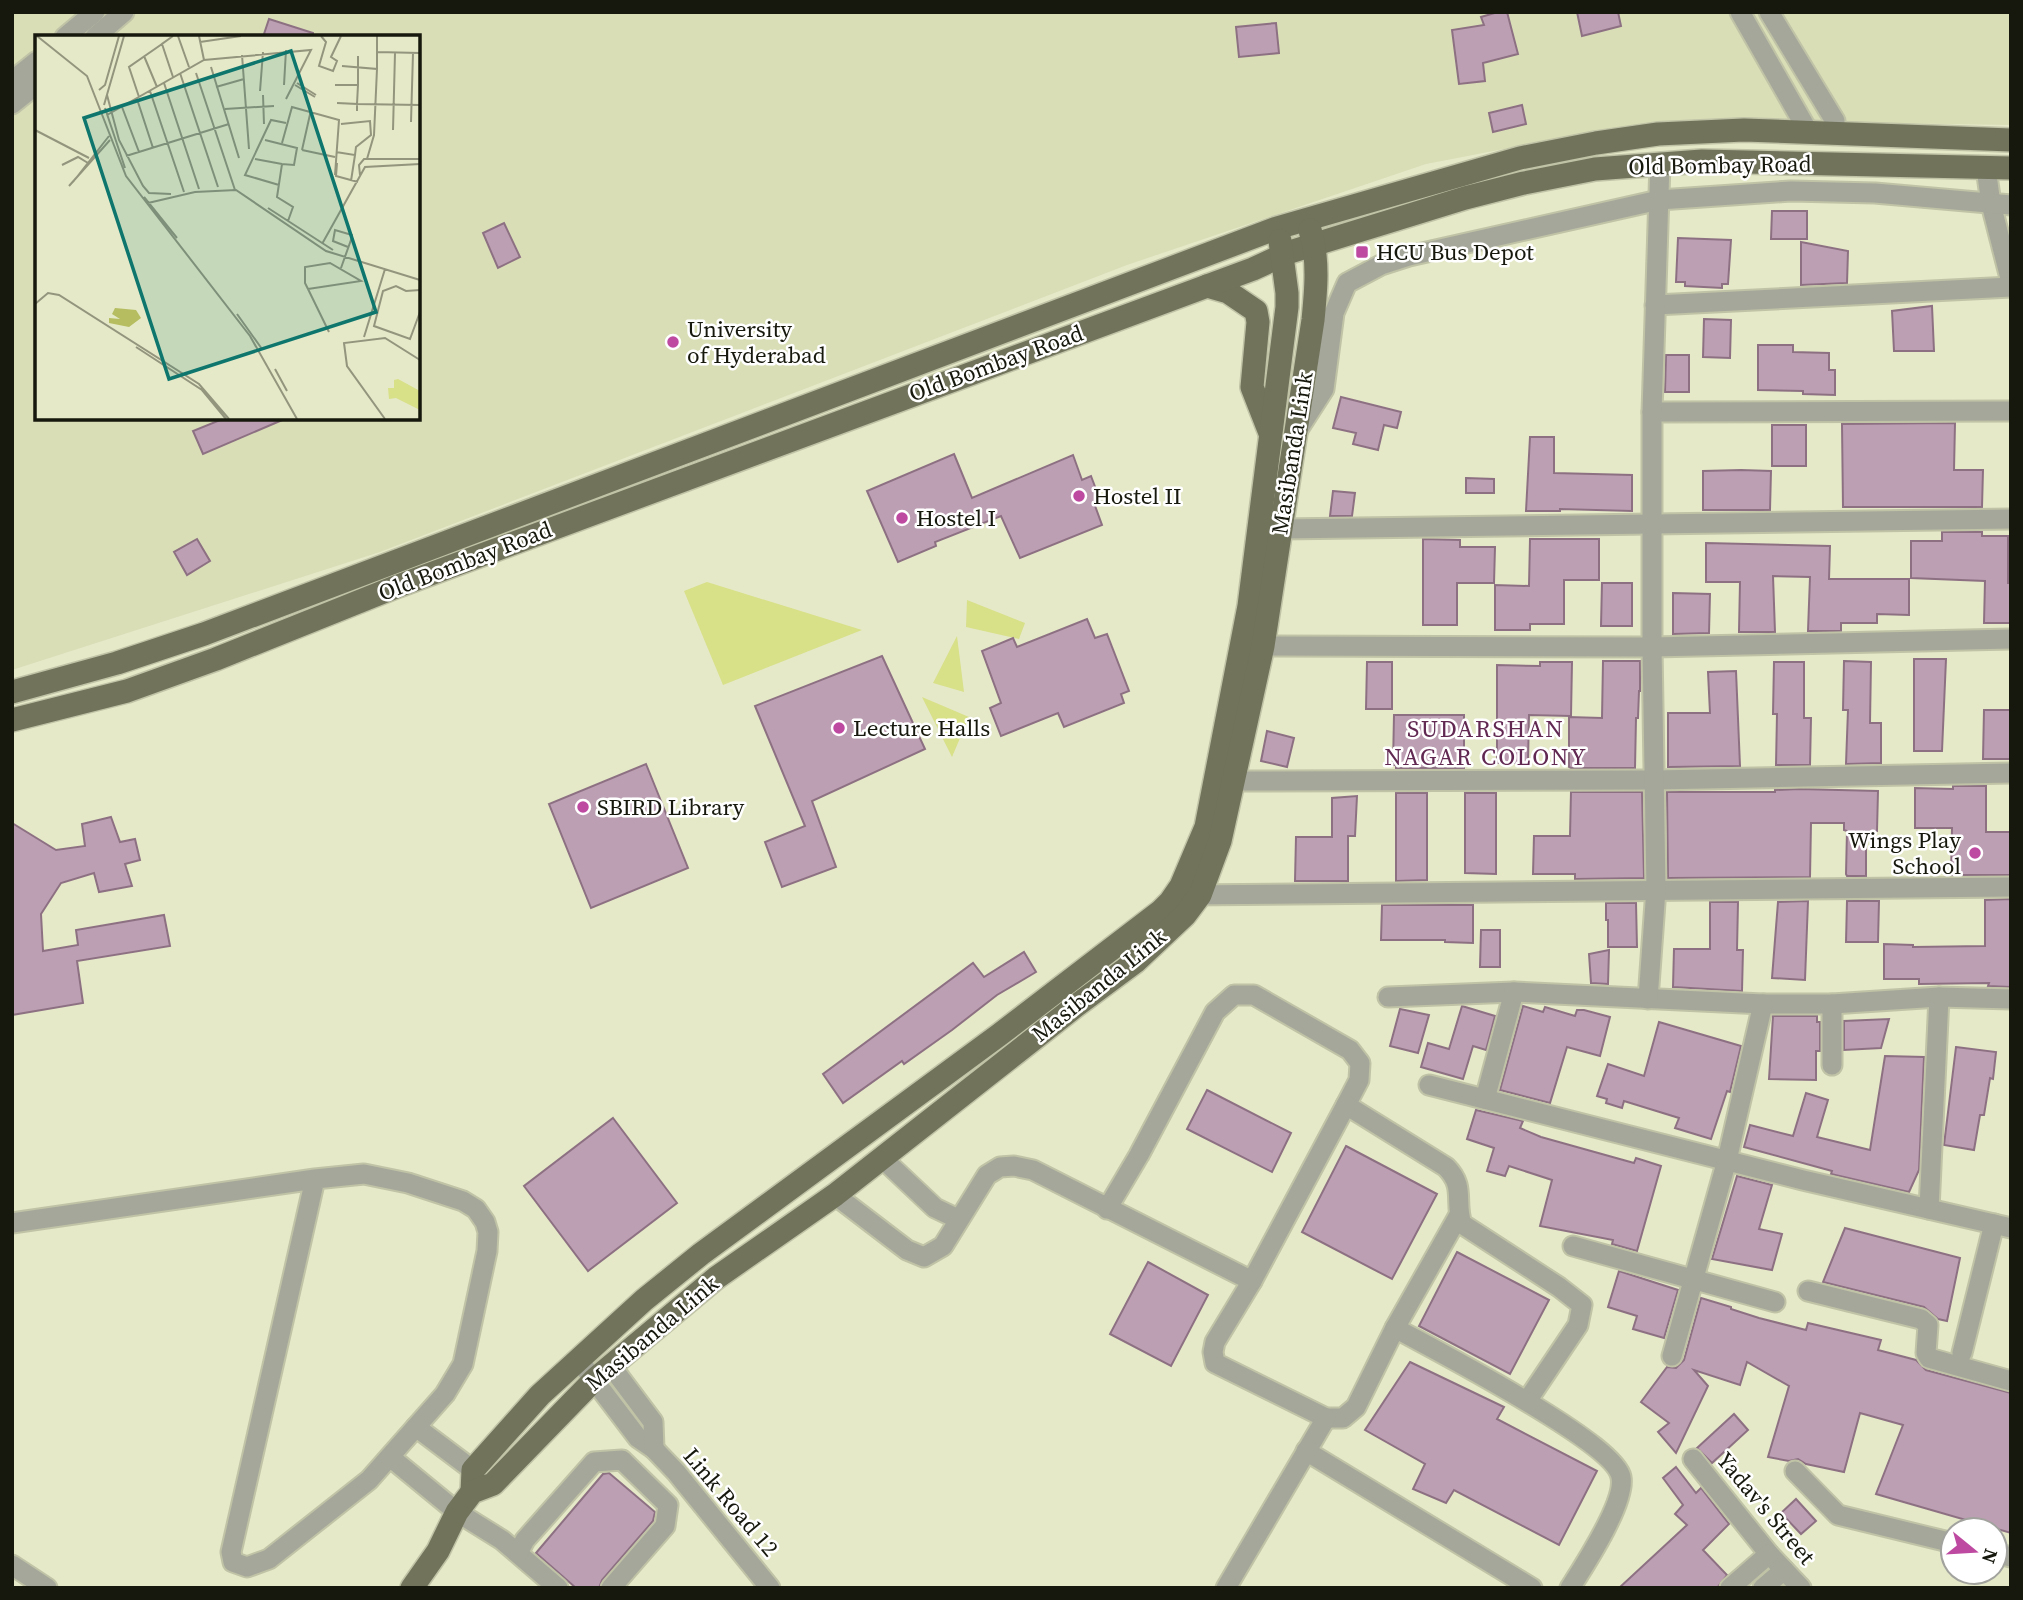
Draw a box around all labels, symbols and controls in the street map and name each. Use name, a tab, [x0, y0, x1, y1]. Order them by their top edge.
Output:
inset map	[35, 35, 420, 420]
street label: Old Bombay Road	[1628, 147, 1812, 183]
place label: HCU Bus Depot	[1376, 236, 1534, 268]
marker: HCU Bus Depot	[1354, 244, 1370, 260]
place label: University of Hyderabad	[687, 313, 826, 371]
street label: Old Bombay Road	[904, 317, 1088, 409]
marker: University of Hyderabad	[665, 334, 681, 350]
street label: Masibanda Link	[1263, 369, 1321, 537]
place label: Hostel II	[1093, 480, 1182, 512]
marker: Hostel II	[1071, 488, 1087, 504]
place label: Hostel I	[916, 502, 996, 534]
marker: Hostel I	[894, 510, 910, 526]
street label: Old Bombay Road	[374, 513, 556, 609]
place label: Lecture Halls	[853, 712, 990, 744]
district label: SUDARSHAN NAGAR COLONY	[1384, 712, 1588, 773]
marker: Lecture Halls	[831, 720, 847, 736]
place label: SBIRD Library	[597, 791, 745, 823]
marker: SBIRD Library	[575, 799, 591, 815]
place label: Wings Play School	[1848, 824, 1961, 882]
marker: Wings Play School	[1967, 845, 1983, 861]
street label: Masibanda Link	[1025, 921, 1173, 1049]
street label: Masibanda Link	[579, 1268, 726, 1398]
street label: Link Road 12	[676, 1441, 786, 1563]
street label: Yadav's Street	[1709, 1445, 1823, 1572]
north arrow	[1939, 1516, 2009, 1586]
text: N	[1976, 1546, 2005, 1567]

